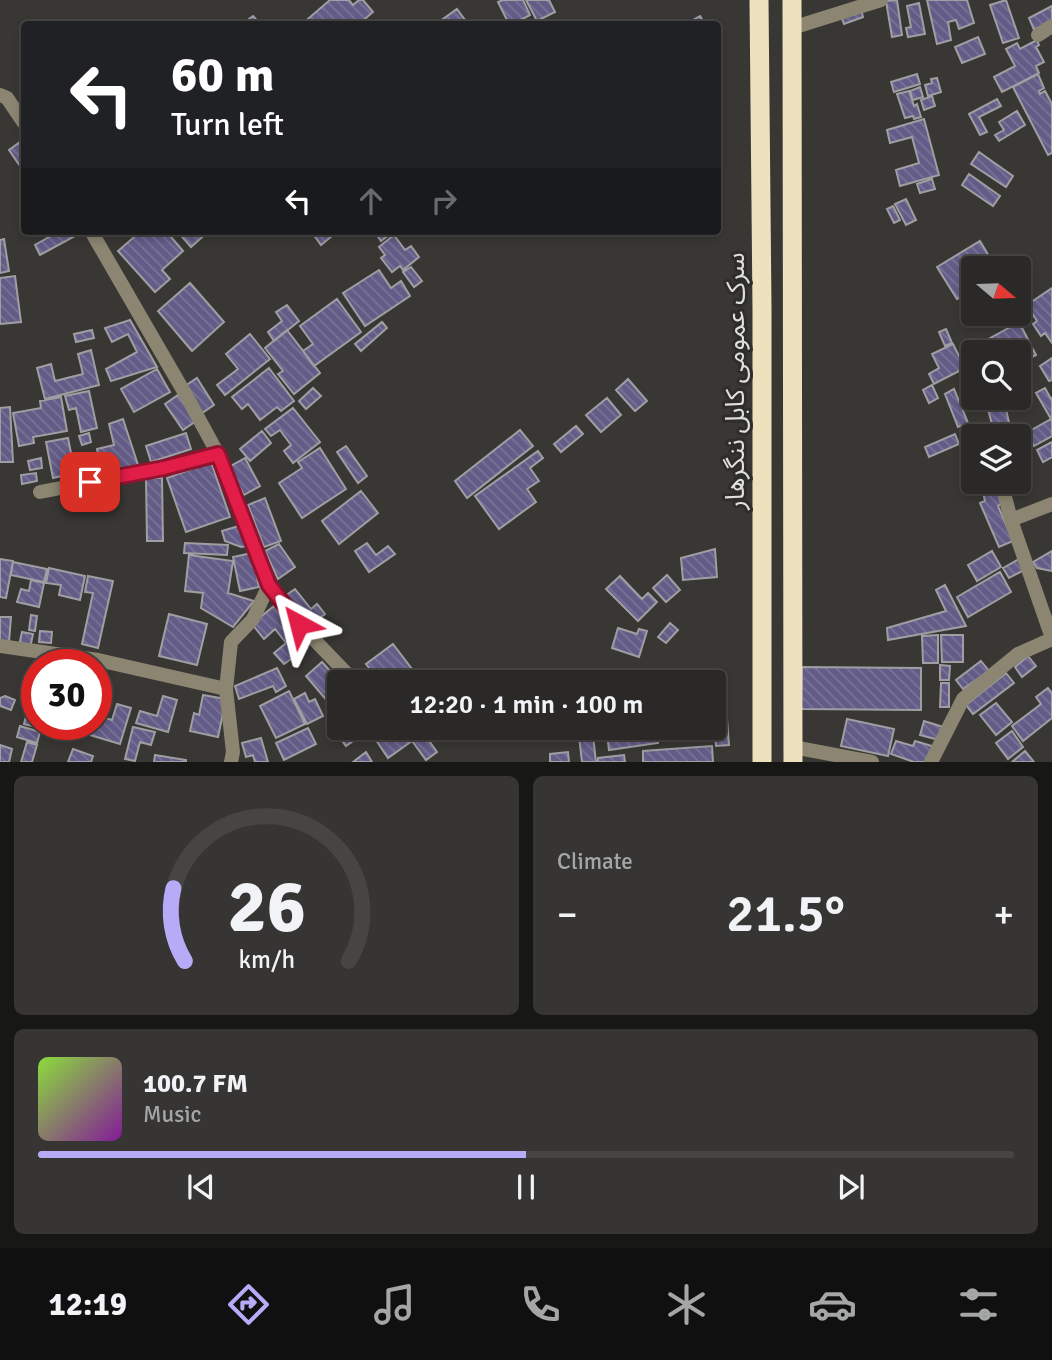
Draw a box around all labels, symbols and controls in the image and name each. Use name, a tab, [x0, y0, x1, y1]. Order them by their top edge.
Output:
text: 60 m	[171, 45, 274, 105]
icon: left	[56, 49, 147, 140]
text: Turn left	[171, 105, 284, 144]
icon: left	[279, 182, 317, 220]
icon: ahead	[352, 182, 390, 220]
icon: right	[425, 182, 463, 220]
street label: سرک عمومی کابل ننگرهار	[720, 252, 752, 511]
north arrow	[961, 256, 1031, 326]
map controls	[961, 256, 1031, 494]
button: search	[961, 340, 1031, 410]
button: layers	[961, 424, 1031, 494]
pin	[60, 452, 120, 512]
icon: arrive	[71, 463, 109, 501]
position arrow	[262, 587, 336, 661]
speed limit sign: 30	[21, 649, 112, 740]
text: 12:20 · 1 min · 100 m	[410, 689, 643, 721]
text: Climate	[557, 847, 633, 876]
text: 26	[227, 864, 306, 953]
text: 21.5°	[726, 882, 845, 946]
text: −	[557, 891, 578, 938]
text: +	[993, 891, 1014, 938]
text: km/h	[238, 944, 295, 975]
text: 100.7 FM	[143, 1068, 248, 1100]
text: Music	[143, 1100, 201, 1129]
icon: previous	[182, 1168, 220, 1206]
icon: pause	[507, 1168, 545, 1206]
icon: next	[832, 1168, 870, 1206]
icon: directions	[224, 1280, 273, 1329]
icon: music	[370, 1280, 419, 1329]
icon: phone	[516, 1280, 565, 1329]
icon: climate	[662, 1280, 711, 1329]
icon: car	[808, 1280, 857, 1329]
icon: filters	[954, 1280, 1003, 1329]
text: 12:19	[49, 1285, 127, 1324]

